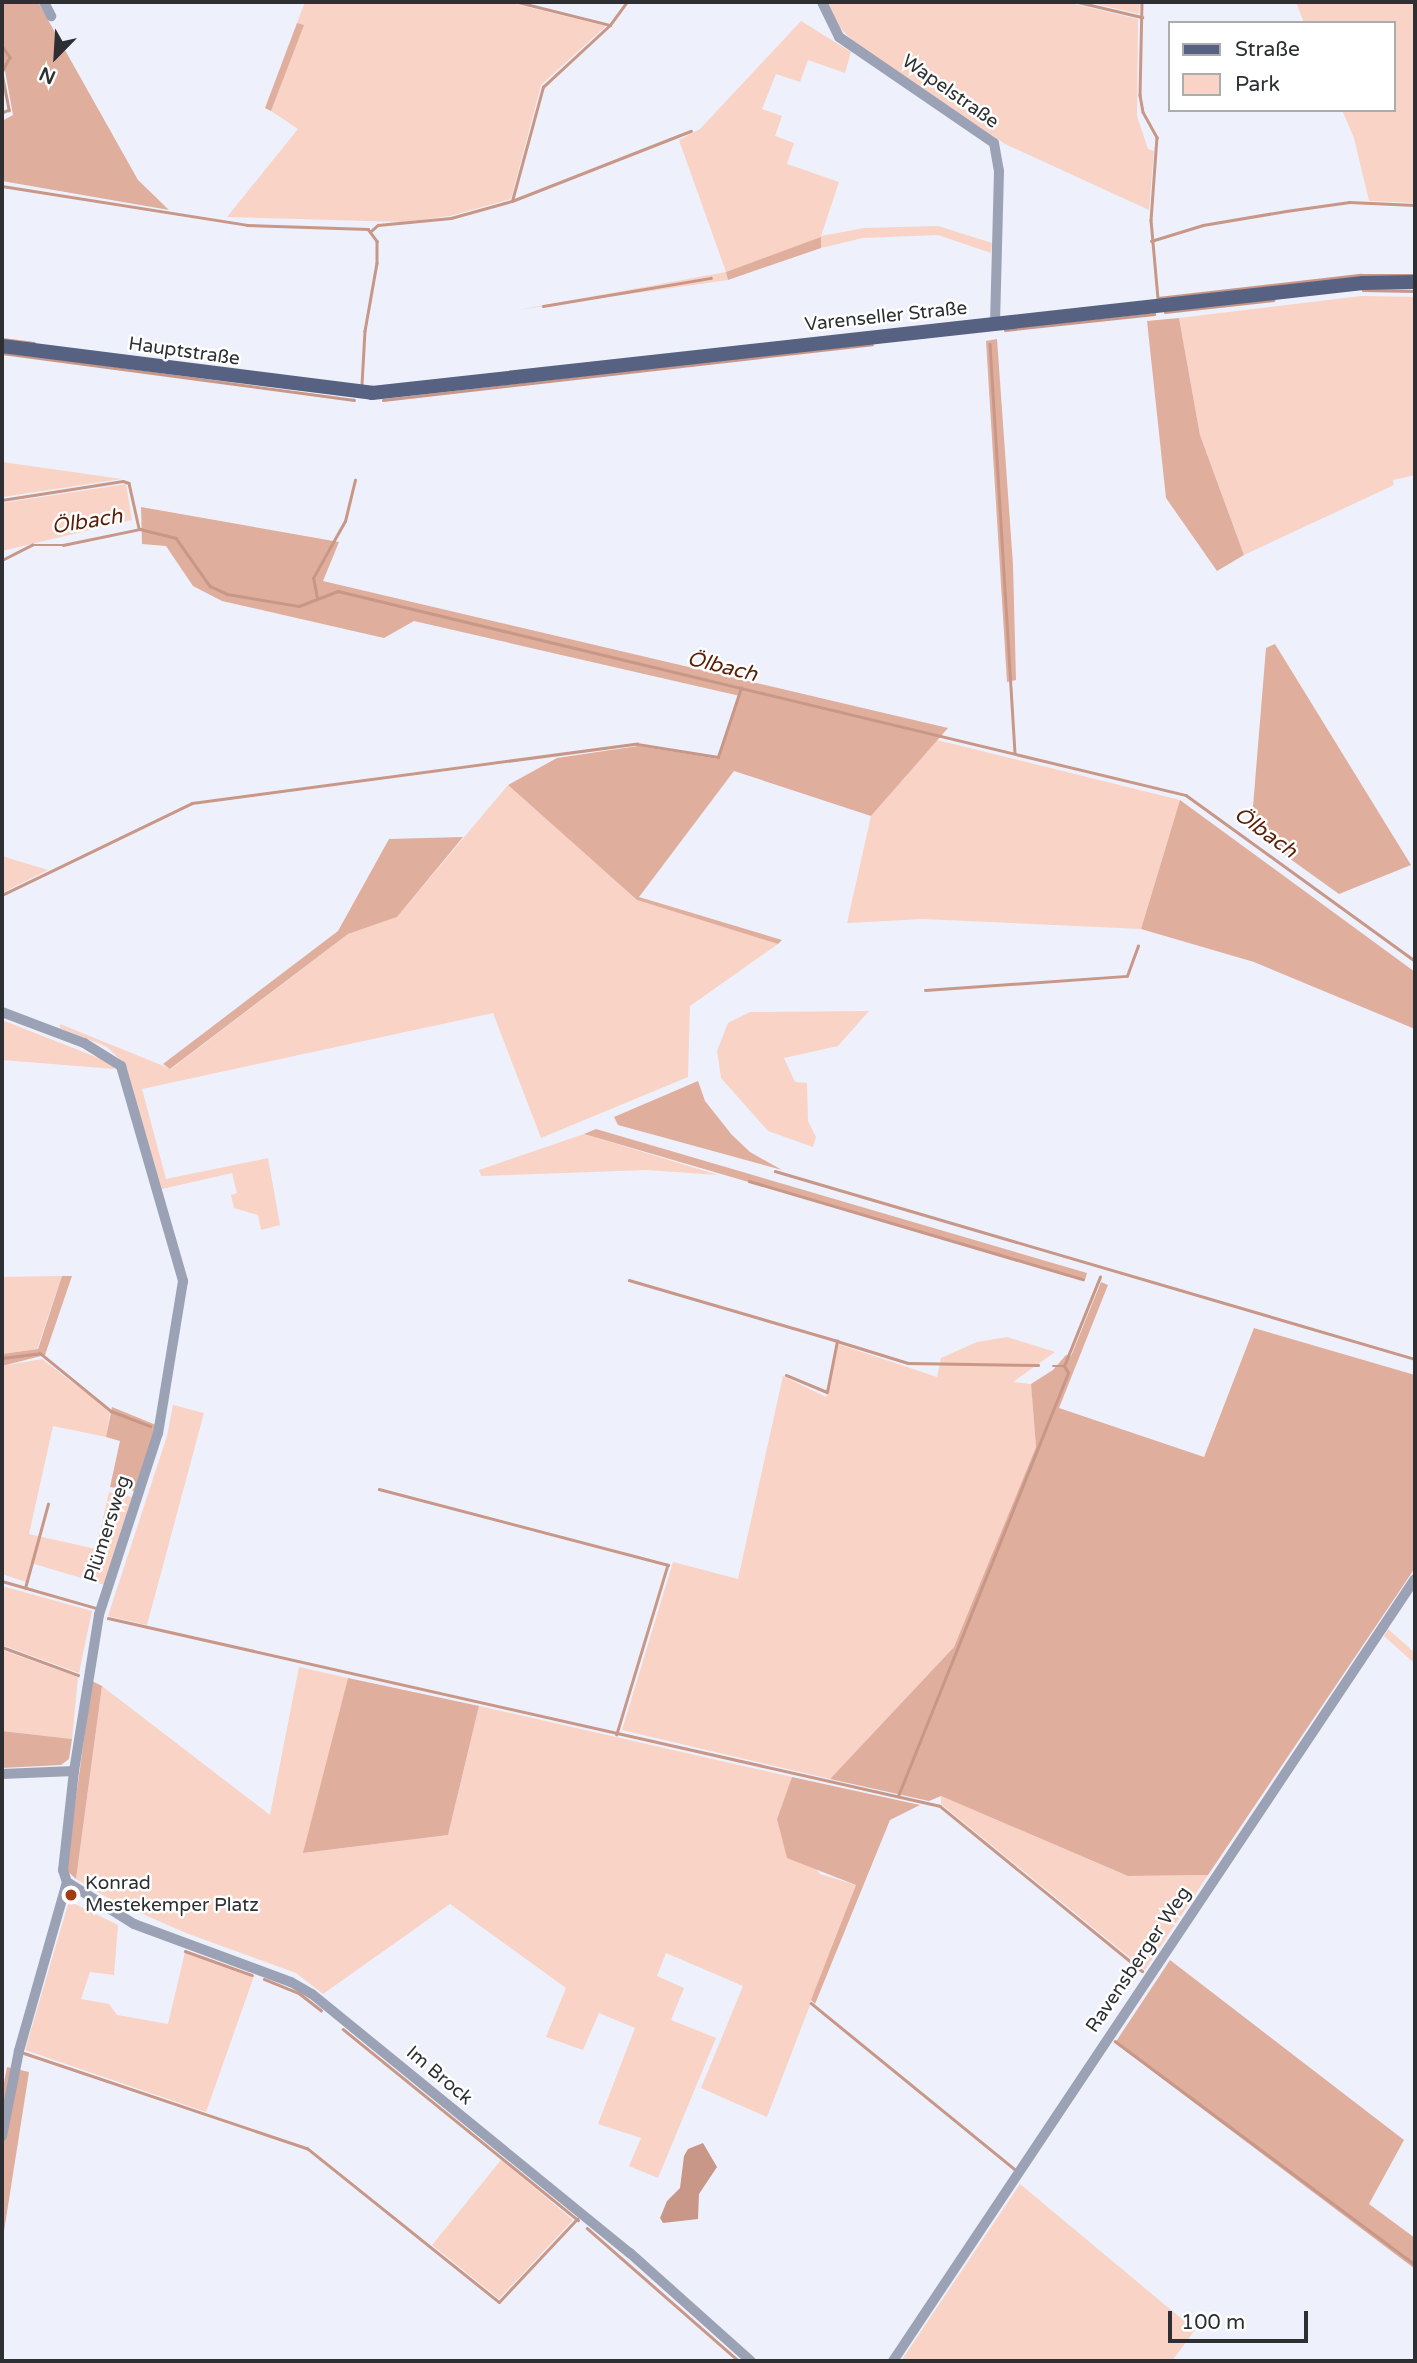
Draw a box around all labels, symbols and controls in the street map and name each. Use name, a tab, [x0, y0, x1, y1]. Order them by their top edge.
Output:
north arrow	[21, 21, 91, 91]
legend	[1168, 21, 1396, 112]
text: Straße	[1235, 37, 1300, 62]
street label: Wapelstraße	[897, 50, 1003, 134]
text: N	[36, 62, 59, 88]
text: Park	[1235, 72, 1280, 97]
street label: Varenseller Straße	[804, 297, 968, 337]
street label: Hauptstraße	[127, 333, 241, 371]
water label: Ölbach	[50, 504, 124, 540]
water label: Ölbach	[684, 646, 760, 688]
water label: Ölbach	[1229, 802, 1301, 864]
street label: Plümersweg	[80, 1473, 136, 1585]
place label: Konrad Mestekemper Platz	[85, 1873, 259, 1917]
street label: Ravensberger Weg	[1082, 1883, 1196, 2037]
marker: Konrad Mestekemper Platz	[63, 1887, 79, 1903]
street label: Im Brock	[401, 2042, 477, 2110]
scale bar	[1172, 2296, 1312, 2340]
text: 100 m	[1181, 2310, 1245, 2335]

